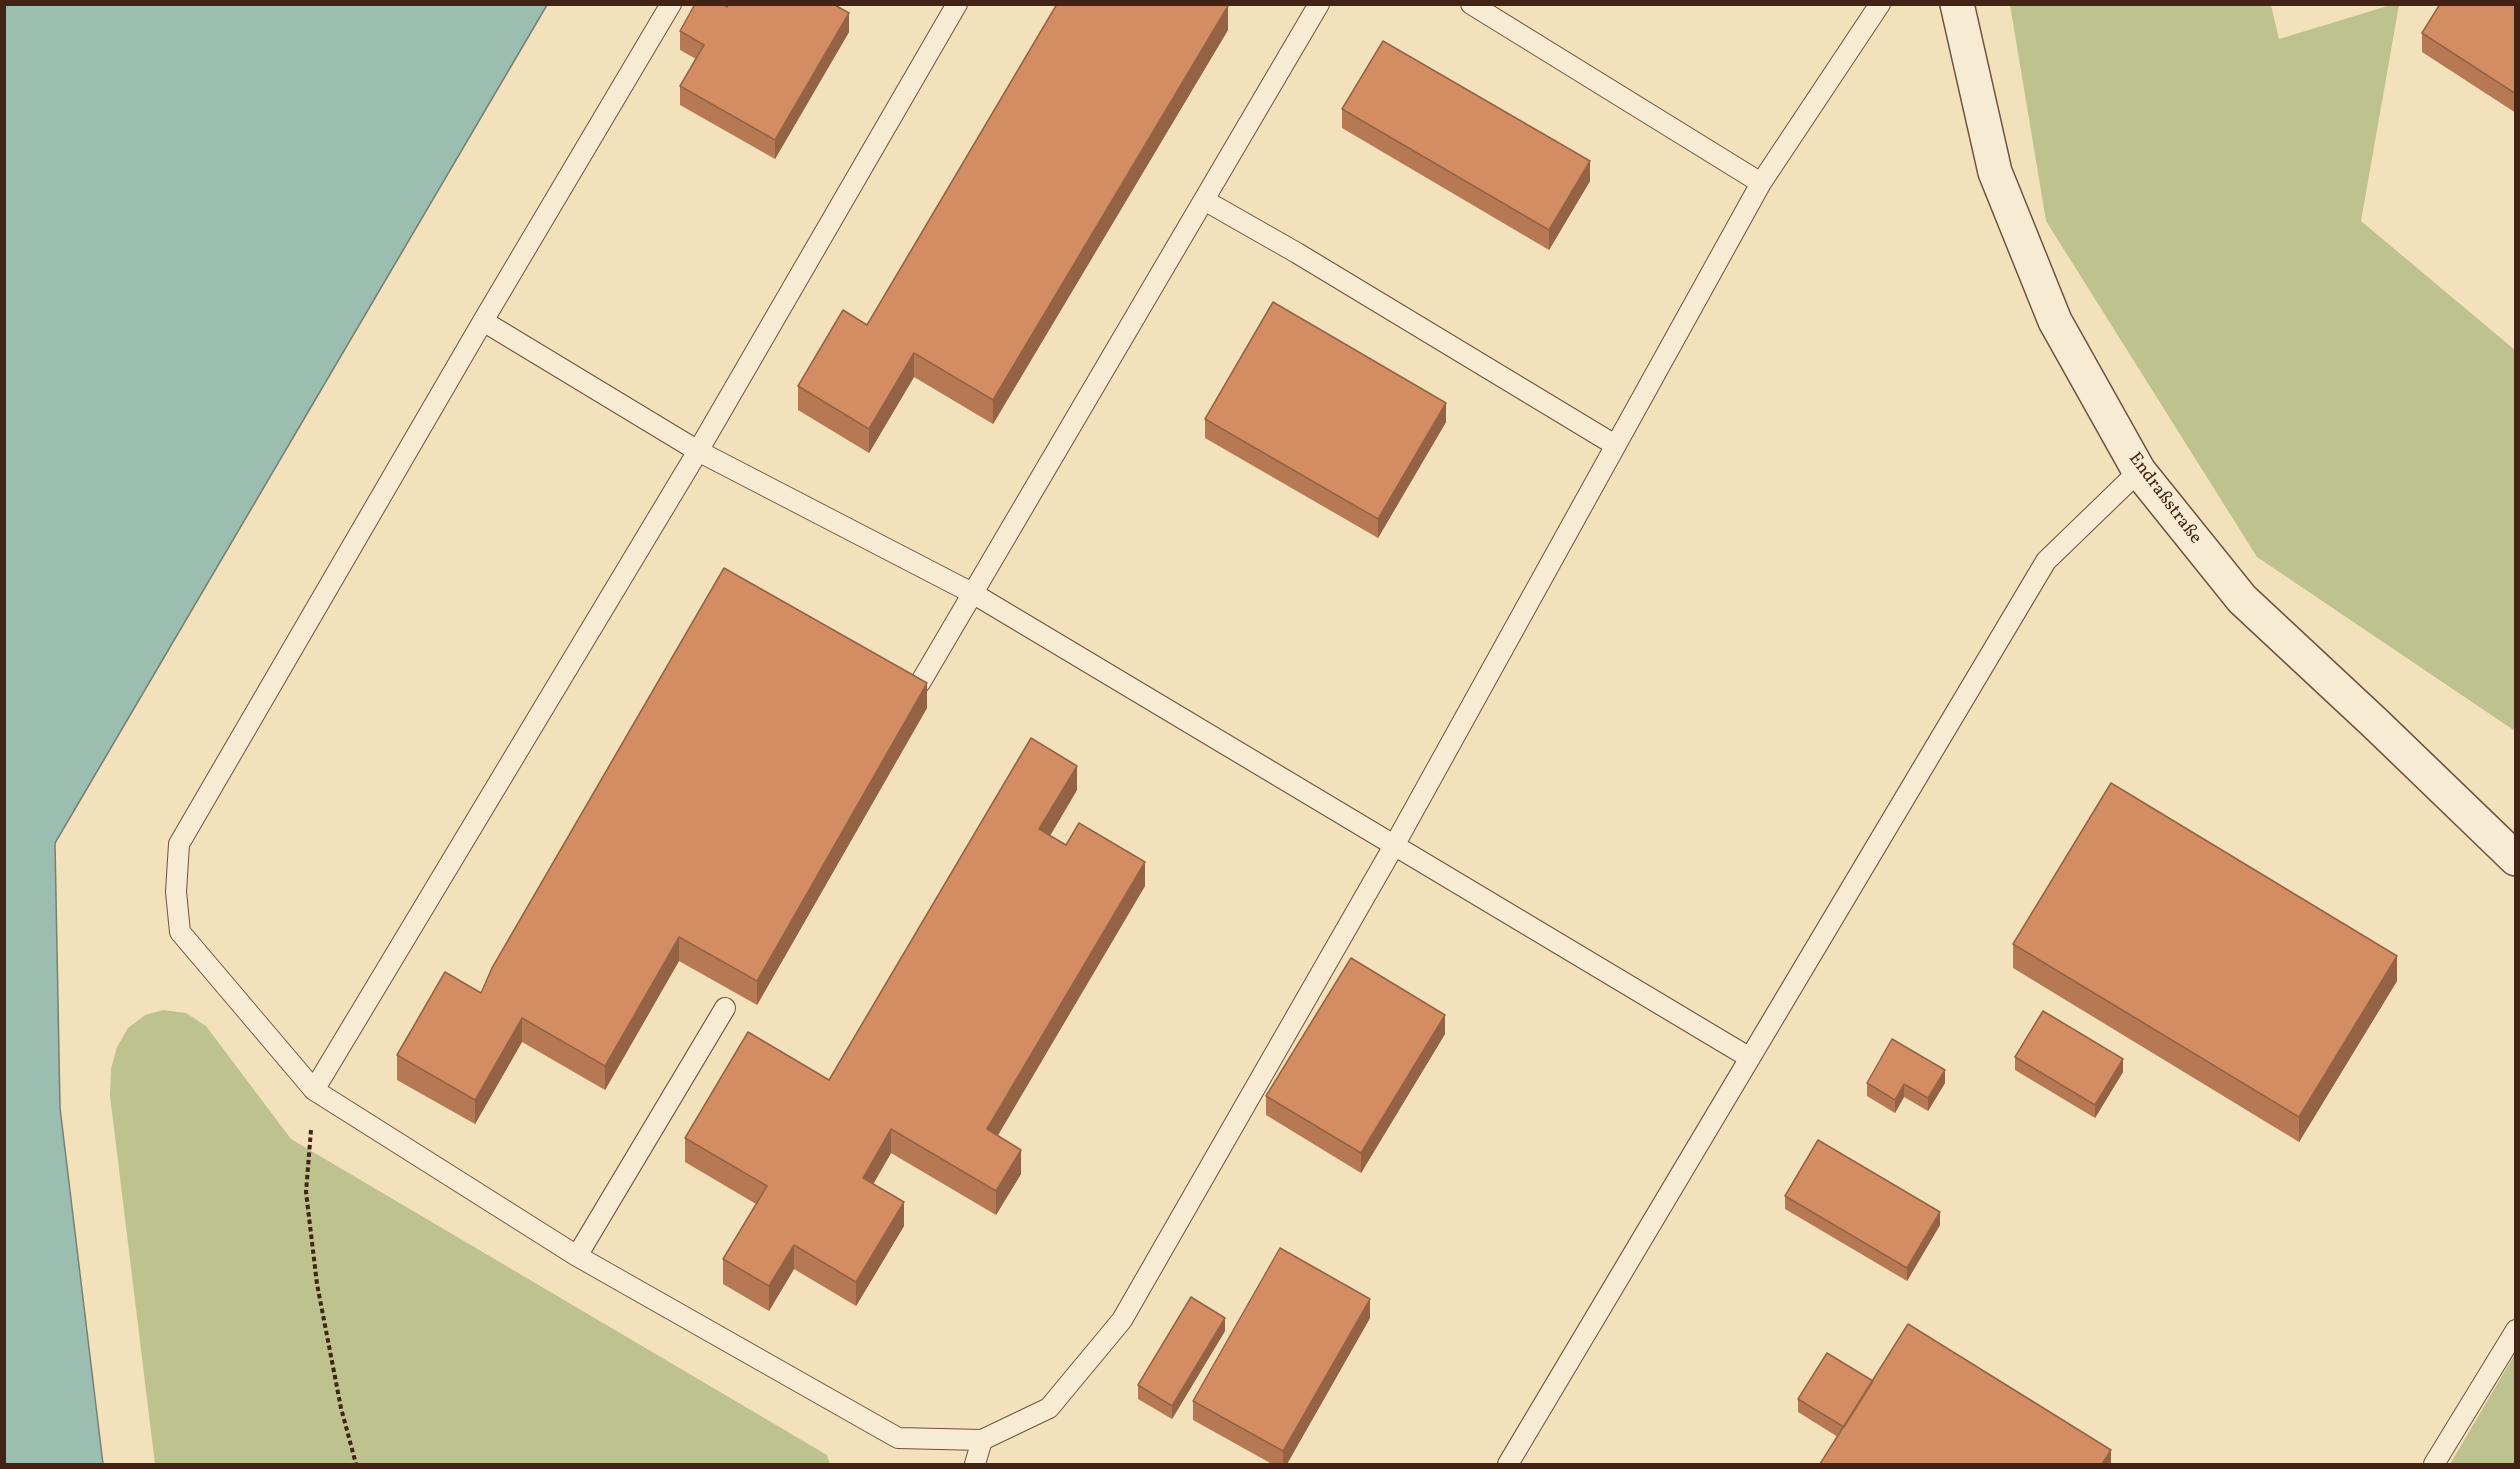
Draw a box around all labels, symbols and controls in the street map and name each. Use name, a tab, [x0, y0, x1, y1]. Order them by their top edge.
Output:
street label: Endraßstraße	[2123, 449, 2205, 549]

